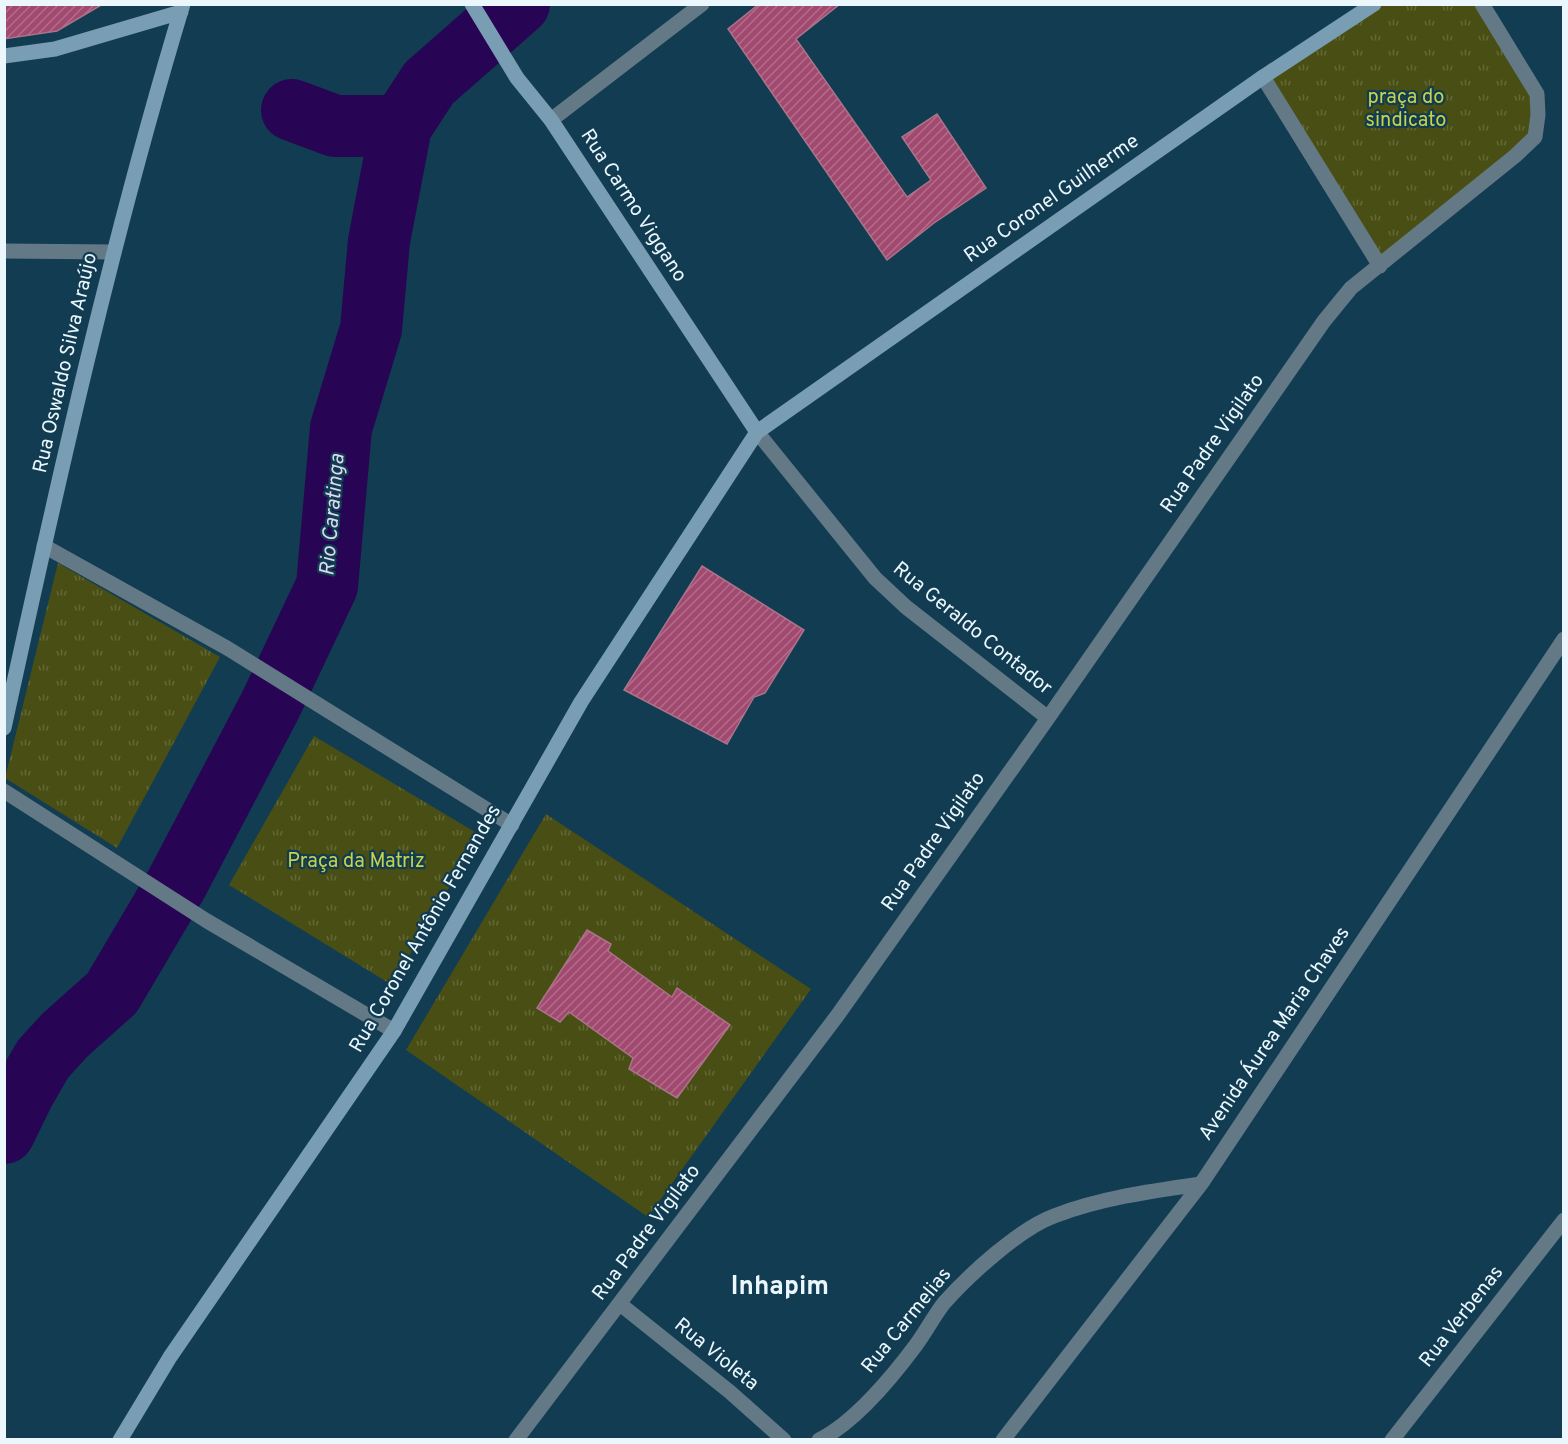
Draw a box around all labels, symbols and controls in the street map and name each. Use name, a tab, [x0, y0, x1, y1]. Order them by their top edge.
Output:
park label: praça do sindicato	[1366, 85, 1446, 134]
street label: Rua Carmo Viggano	[574, 124, 692, 288]
street label: Rua Coronel Guilherme	[959, 129, 1145, 269]
street label: Rua Oswaldo Silva Araújo	[28, 250, 104, 476]
street label: Rua Padre Vigilato	[1155, 369, 1271, 519]
water label: Rio Caratinga	[314, 453, 352, 577]
street label: Rua Geraldo Contador	[887, 557, 1057, 702]
street label: Rua Padre Vigilato	[876, 767, 992, 917]
street label: Rua Coronel Antônio Fernandes	[344, 800, 508, 1058]
park label: Praça da Matriz	[287, 849, 425, 875]
street label: Avenida Áurea Maria Chaves	[1192, 921, 1356, 1146]
street label: Rua Padre Vigilato	[587, 1160, 707, 1306]
street label: Rua Verbenas	[1414, 1261, 1510, 1373]
street label: Rua Carmelias	[856, 1263, 958, 1379]
district label: Inhapim	[731, 1271, 829, 1304]
street label: Rua Violeta	[668, 1313, 764, 1397]

